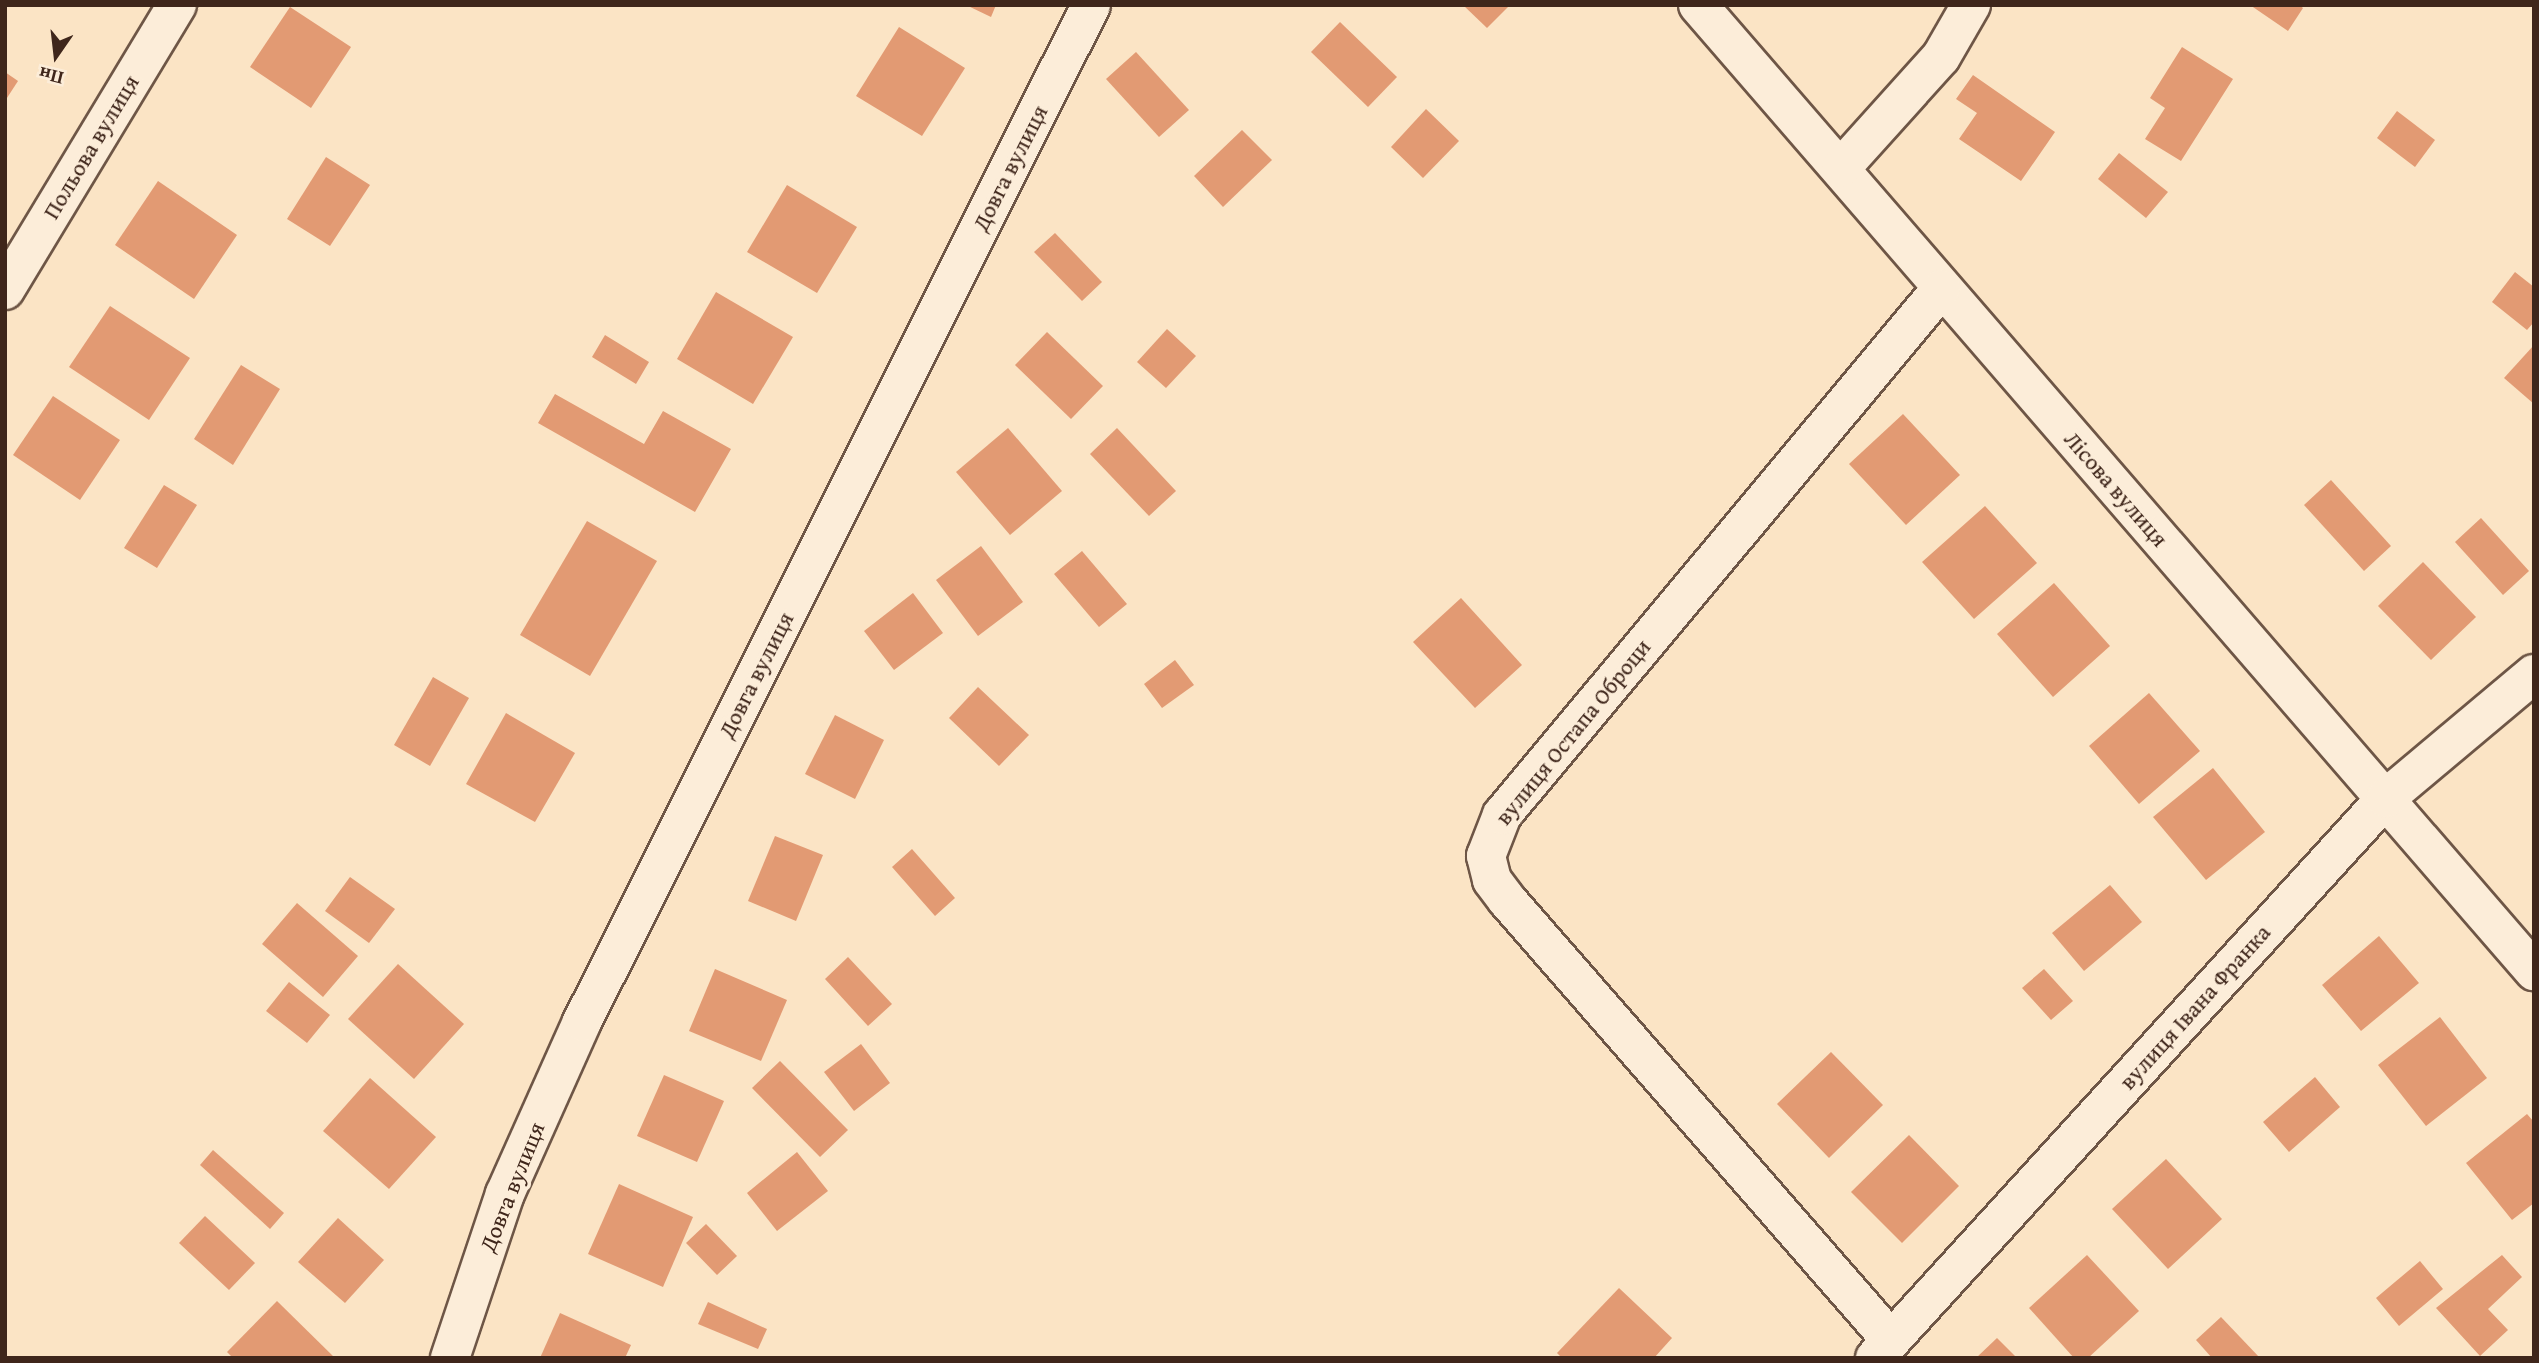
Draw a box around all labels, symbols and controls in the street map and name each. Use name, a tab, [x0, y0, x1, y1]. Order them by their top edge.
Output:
north arrow	[21, 21, 91, 91]
text: Пн	[36, 60, 66, 93]
street label: Польова вулиця	[37, 70, 145, 224]
street label: Довга вулиця	[967, 101, 1053, 235]
street label: Лісова вулиця	[2058, 426, 2174, 552]
street label: Довга вулиця	[713, 608, 799, 742]
street label: вулиця Остапа Оброци	[1490, 634, 1656, 830]
street label: вулиця Івана Франка	[2114, 919, 2276, 1095]
street label: Довга вулиця	[473, 1118, 551, 1256]

